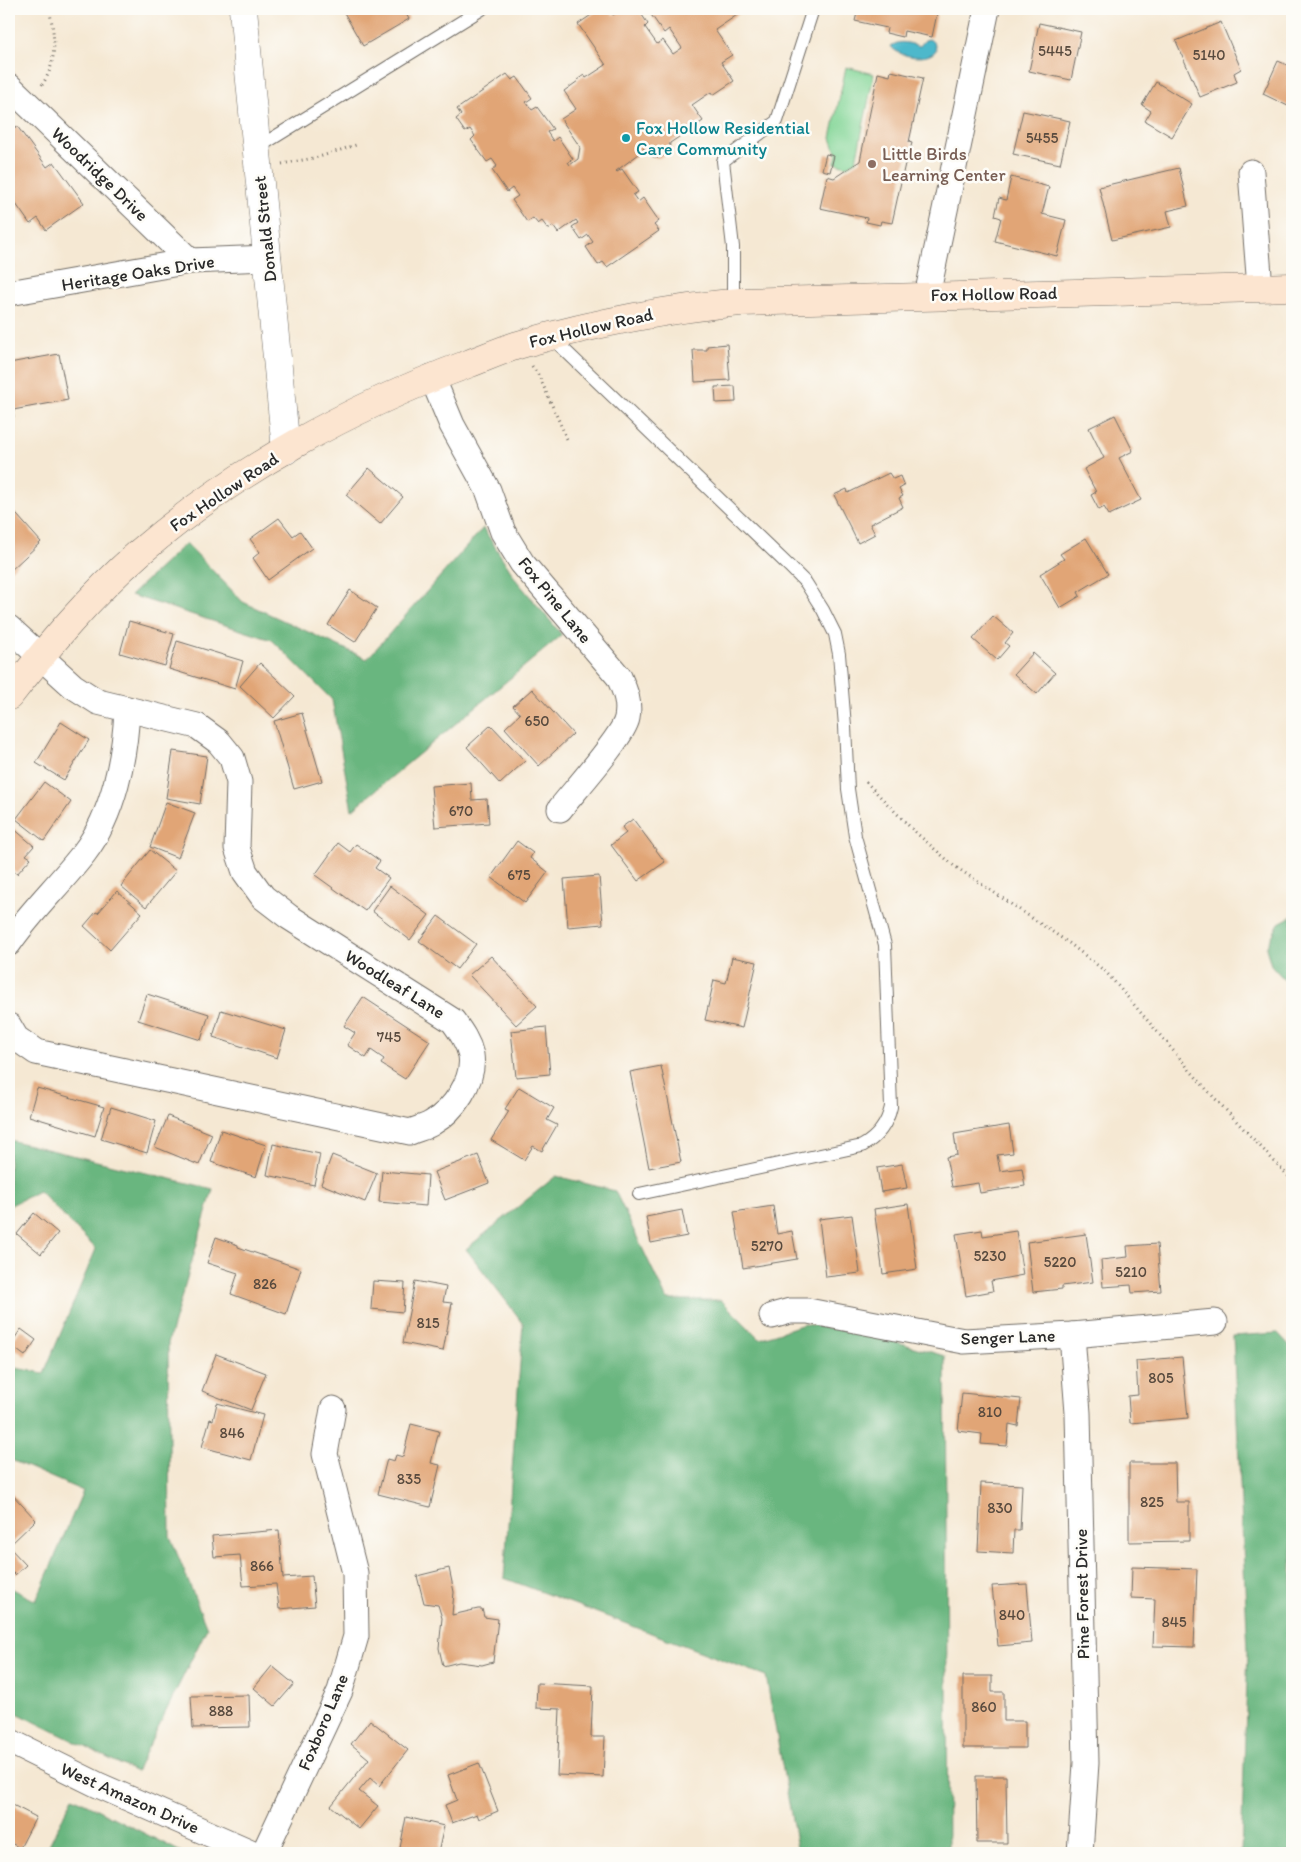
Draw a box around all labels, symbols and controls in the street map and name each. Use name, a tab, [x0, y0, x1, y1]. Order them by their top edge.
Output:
house number: 5445	[1038, 42, 1072, 60]
house number: 5140	[1192, 46, 1226, 64]
place label: Fox Hollow Residential Care Community	[636, 117, 810, 160]
street label: Woodridge Drive	[47, 122, 153, 226]
house number: 5455	[1026, 129, 1058, 147]
marker: Fox Hollow Residential Care Community	[620, 132, 632, 144]
place label: Little Birds Learning Center	[882, 143, 1006, 186]
marker: Little Birds Learning Center	[866, 158, 878, 170]
street label: Donald Street	[248, 175, 282, 283]
street label: Heritage Oaks Drive	[60, 250, 216, 296]
street label: Fox Hollow Road	[931, 282, 1058, 306]
street label: Fox Hollow Road	[527, 303, 655, 353]
street label: Fox Hollow Road	[165, 447, 283, 537]
street label: Fox Pine Lane	[513, 552, 597, 648]
house number: 650	[524, 712, 550, 730]
house number: 670	[449, 802, 473, 820]
house number: 675	[507, 866, 531, 884]
street label: Woodleaf Lane	[341, 944, 449, 1024]
house number: 745	[377, 1028, 401, 1046]
house number: 5270	[751, 1237, 783, 1255]
house number: 5230	[973, 1247, 1007, 1265]
house number: 5220	[1044, 1253, 1076, 1271]
house number: 5210	[1115, 1263, 1147, 1281]
house number: 826	[253, 1275, 277, 1293]
house number: 815	[416, 1314, 440, 1332]
street label: Senger Lane	[960, 1324, 1056, 1350]
house number: 805	[1148, 1369, 1174, 1387]
house number: 810	[978, 1403, 1002, 1421]
house number: 846	[219, 1424, 245, 1442]
house number: 835	[397, 1470, 421, 1488]
house number: 825	[1140, 1493, 1164, 1511]
house number: 830	[987, 1499, 1013, 1517]
street label: Pine Forest Drive	[1070, 1528, 1094, 1660]
house number: 866	[250, 1557, 274, 1575]
house number: 840	[999, 1606, 1025, 1624]
house number: 845	[1161, 1613, 1187, 1631]
street label: Foxboro Lane	[293, 1670, 353, 1774]
house number: 860	[971, 1698, 997, 1716]
house number: 888	[209, 1702, 233, 1720]
street label: West Amazon Drive	[57, 1758, 203, 1838]

